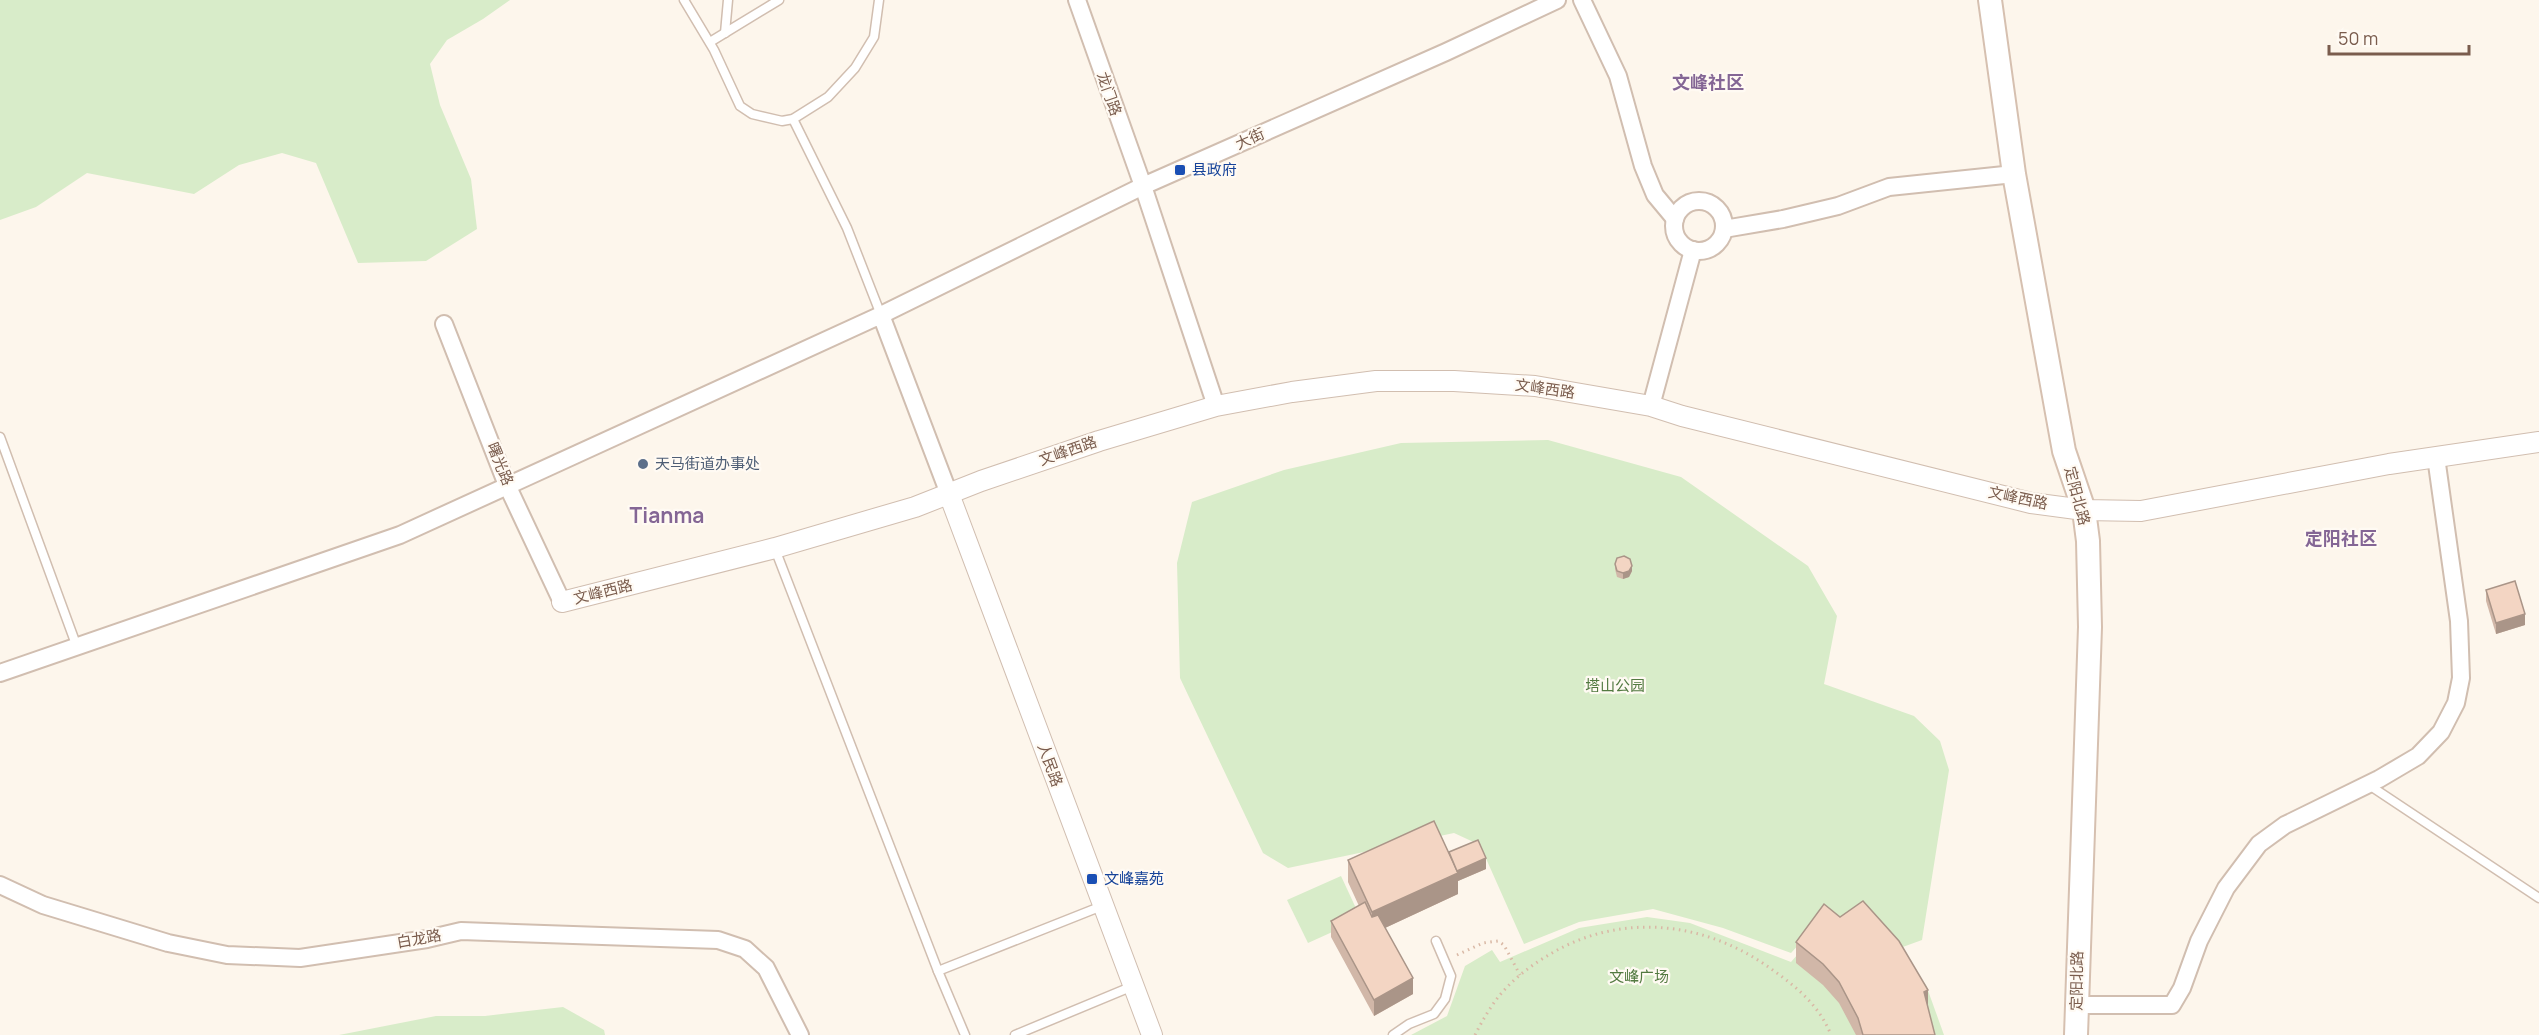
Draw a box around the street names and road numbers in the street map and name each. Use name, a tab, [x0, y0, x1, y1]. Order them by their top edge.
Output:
street label: 龙门路	[1092, 69, 1127, 119]
street label: 大街	[1232, 123, 1268, 154]
street label: 文峰西路	[1514, 374, 1576, 403]
street label: 文峰西路	[1036, 431, 1100, 470]
street label: 曙光路	[482, 439, 519, 489]
street label: 定阳北路	[2060, 464, 2095, 528]
street label: 文峰西路	[1987, 481, 2050, 514]
street label: 文峰西路	[571, 574, 635, 609]
street label: 人民路	[1033, 740, 1068, 790]
street label: 白龙路	[395, 924, 443, 953]
street label: 定阳北路	[2065, 951, 2088, 1011]

